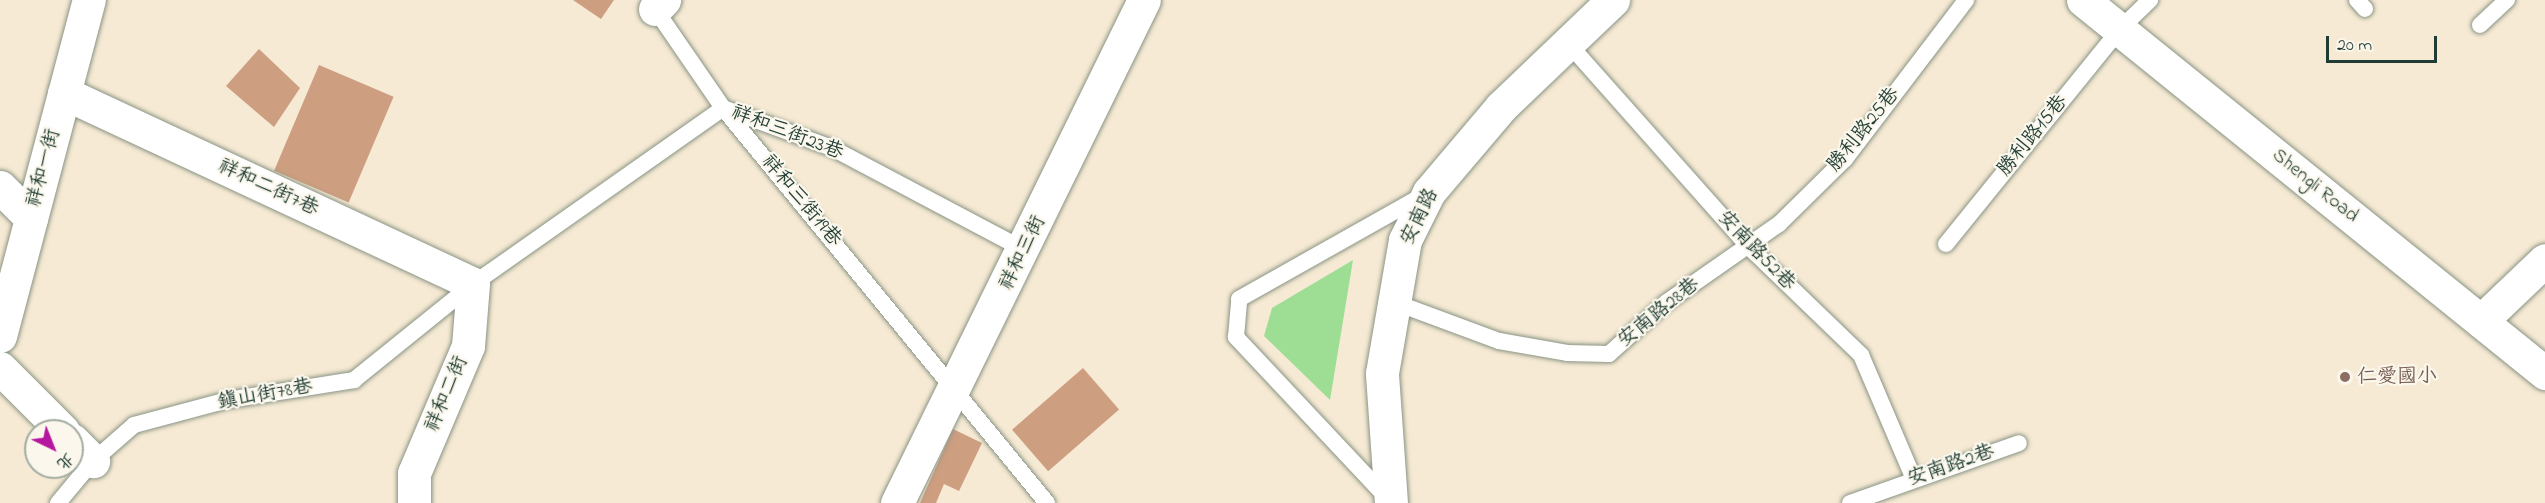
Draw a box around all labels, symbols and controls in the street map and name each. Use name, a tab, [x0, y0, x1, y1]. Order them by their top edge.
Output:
scale bar	[2329, 24, 2440, 62]
text: 20 m	[2337, 33, 2372, 59]
street label: 勝利路25巷	[1823, 83, 1905, 177]
street label: 勝利路15巷	[1993, 90, 2073, 182]
street label: 祥和三街23巷	[728, 101, 846, 165]
street label: 祥和一街	[22, 126, 66, 210]
street label: Shengli Road	[2267, 144, 2363, 228]
street label: 祥和三街19巷	[756, 150, 846, 252]
street label: 祥和二街7巷	[214, 154, 322, 222]
street label: 安南路	[1396, 185, 1444, 249]
street label: 安南路52巷	[1712, 206, 1800, 296]
street label: 祥和三街	[995, 212, 1051, 294]
street label: 安南路28巷	[1614, 273, 1704, 353]
street label: 祥和二街	[420, 352, 474, 436]
place label: 仁愛國小	[2357, 365, 2437, 389]
marker: 仁愛國小	[2338, 370, 2352, 384]
street label: 鎮山街78巷	[216, 375, 314, 415]
north arrow	[24, 419, 84, 479]
street label: 安南路2巷	[1905, 440, 1997, 492]
text: 北	[51, 446, 79, 475]

